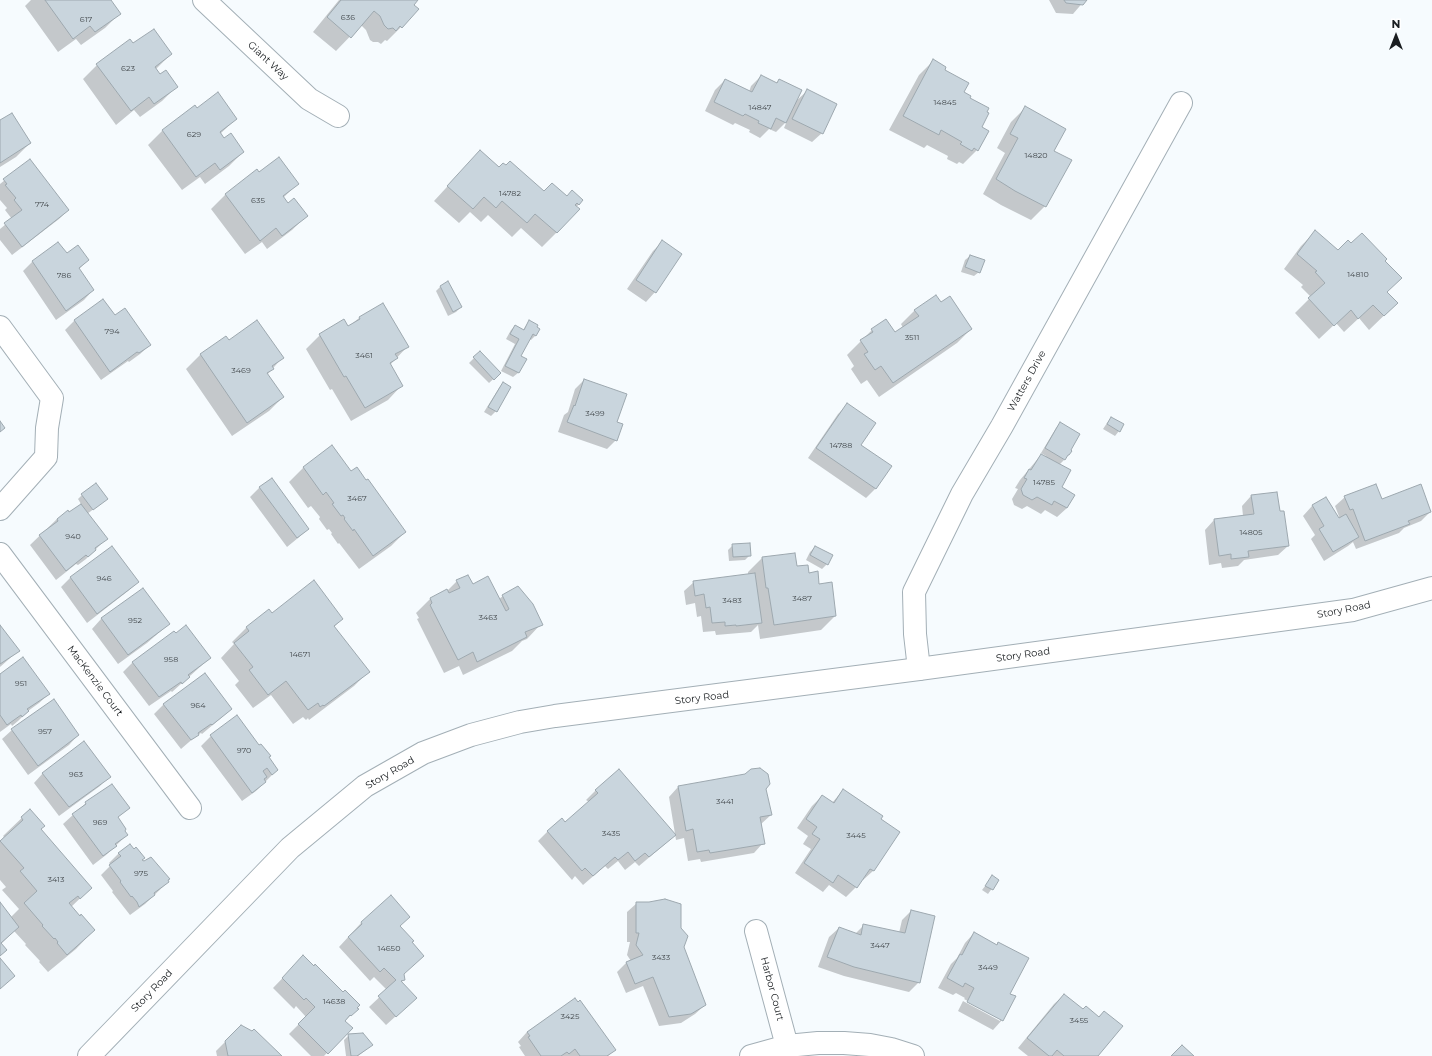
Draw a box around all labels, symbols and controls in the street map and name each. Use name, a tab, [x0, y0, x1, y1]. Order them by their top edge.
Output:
house number: 636	[341, 13, 355, 23]
house number: 617	[80, 15, 92, 25]
north arrow	[1376, 16, 1416, 56]
text: N	[1392, 17, 1400, 31]
street label: Giant Way	[245, 39, 291, 83]
house number: 623	[121, 64, 135, 74]
house number: 14845	[933, 98, 957, 108]
house number: 14847	[749, 103, 771, 113]
house number: 629	[187, 130, 201, 140]
house number: 14820	[1024, 151, 1048, 161]
house number: 14782	[499, 189, 521, 199]
house number: 635	[251, 196, 265, 206]
house number: 774	[35, 200, 49, 210]
house number: 14810	[1347, 270, 1369, 280]
house number: 786	[57, 271, 71, 281]
house number: 794	[105, 327, 119, 337]
house number: 3511	[905, 333, 919, 343]
street label: Watters Drive	[1005, 348, 1049, 414]
house number: 3461	[355, 351, 373, 361]
house number: 3469	[231, 366, 251, 376]
house number: 3499	[585, 409, 605, 419]
house number: 14788	[830, 441, 852, 451]
house number: 14785	[1033, 478, 1055, 488]
house number: 3467	[347, 494, 367, 504]
house number: 14805	[1239, 528, 1263, 538]
house number: 940	[65, 532, 81, 542]
house number: 946	[96, 574, 112, 584]
house number: 3487	[792, 594, 812, 604]
house number: 3483	[722, 596, 742, 606]
street label: Story Road	[1316, 599, 1372, 621]
house number: 3463	[478, 613, 498, 623]
house number: 952	[128, 616, 142, 626]
street label: MacKenzie Court	[65, 643, 125, 719]
street label: Story Road	[995, 645, 1051, 665]
house number: 14671	[290, 650, 310, 660]
house number: 958	[164, 655, 178, 665]
house number: 951	[15, 679, 27, 689]
street label: Story Road	[674, 689, 730, 707]
house number: 964	[190, 701, 206, 711]
house number: 957	[38, 727, 52, 737]
house number: 970	[237, 746, 251, 756]
street label: Story Road	[363, 754, 417, 792]
house number: 963	[69, 770, 83, 780]
house number: 3441	[716, 797, 734, 807]
house number: 969	[93, 818, 107, 828]
house number: 3435	[602, 829, 620, 839]
house number: 3445	[846, 831, 866, 841]
house number: 975	[134, 869, 148, 879]
house number: 3413	[48, 875, 64, 885]
house number: 3447	[870, 941, 890, 951]
house number: 14650	[378, 944, 400, 954]
house number: 3433	[652, 953, 670, 963]
street label: Harbor Court	[758, 956, 786, 1022]
house number: 3449	[978, 963, 998, 973]
street label: Story Road	[129, 967, 175, 1015]
house number: 14638	[323, 997, 345, 1007]
house number: 3425	[561, 1012, 579, 1022]
house number: 3455	[1070, 1016, 1088, 1026]

